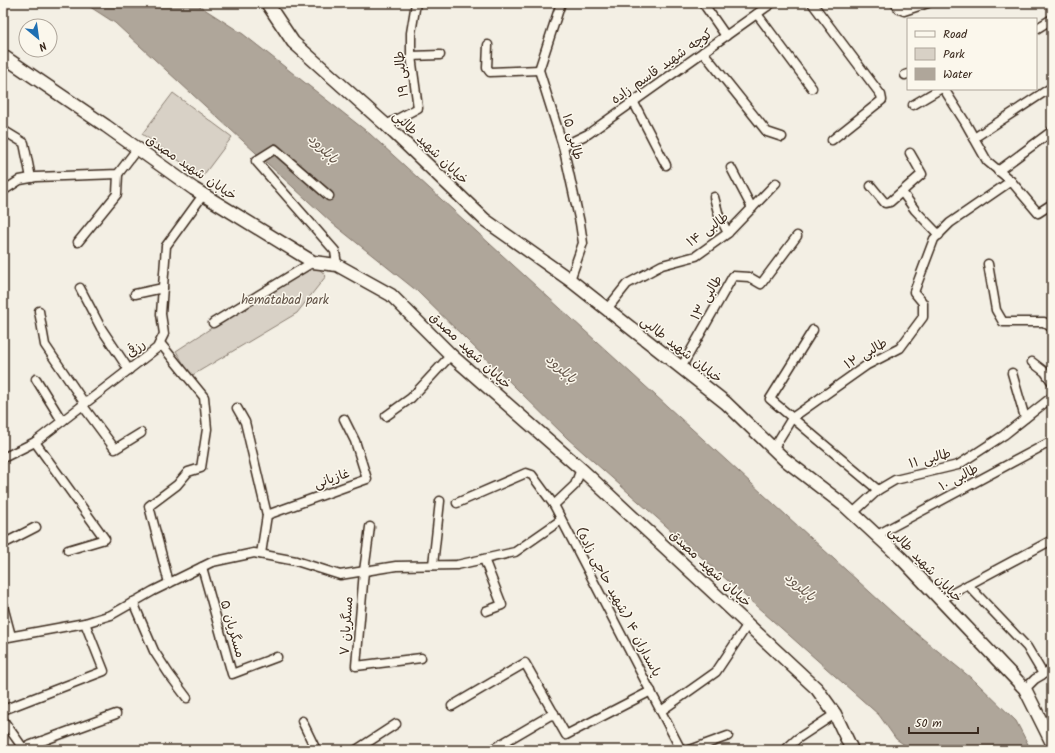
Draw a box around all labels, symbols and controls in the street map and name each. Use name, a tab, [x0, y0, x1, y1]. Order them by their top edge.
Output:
north arrow	[18, 18, 58, 58]
legend	[907, 18, 1037, 90]
street label: کوچه شهید قاسم زاده	[607, 24, 718, 110]
text: Road	[943, 25, 968, 44]
text: N	[35, 36, 50, 55]
text: Park	[943, 45, 965, 64]
street label: طالبی ۱۹	[389, 50, 415, 98]
text: Water	[943, 65, 973, 84]
street label: خیابان شهید طالبی	[387, 106, 473, 190]
street label: طالبی ۱۵	[556, 111, 588, 163]
water label: بابلرود	[303, 129, 344, 170]
street label: خیابان شهید مصدق	[141, 130, 241, 206]
street label: طالبی ۱۴	[682, 207, 734, 253]
street label: طالبی ۱۳	[686, 272, 728, 324]
park label: hematabad park	[241, 290, 330, 311]
street label: خیابان شهید مصدق	[424, 307, 516, 395]
street label: خیابان شهید طالبی	[636, 311, 727, 389]
street label: طالبی ۱۲	[840, 333, 892, 375]
street label: رزقی	[122, 335, 150, 363]
water label: بابلرود	[540, 349, 582, 390]
street label: طالبی ۱۱	[906, 443, 954, 475]
street label: طالبی ۱۰	[935, 459, 983, 497]
street label: غازیانی	[311, 463, 353, 495]
street label: خیابان شهید طالبی	[883, 522, 967, 608]
street label: پاسداران ۴ (شهید حاجی زاده)	[569, 523, 667, 681]
street label: خیابان شهید مصدق	[664, 525, 756, 613]
water label: بابلرود	[779, 567, 821, 608]
street label: مسگریان ۷	[334, 596, 360, 656]
street label: مسگریان ۵	[214, 598, 250, 660]
scale bar	[909, 709, 978, 735]
text: 50 m	[915, 714, 942, 733]

